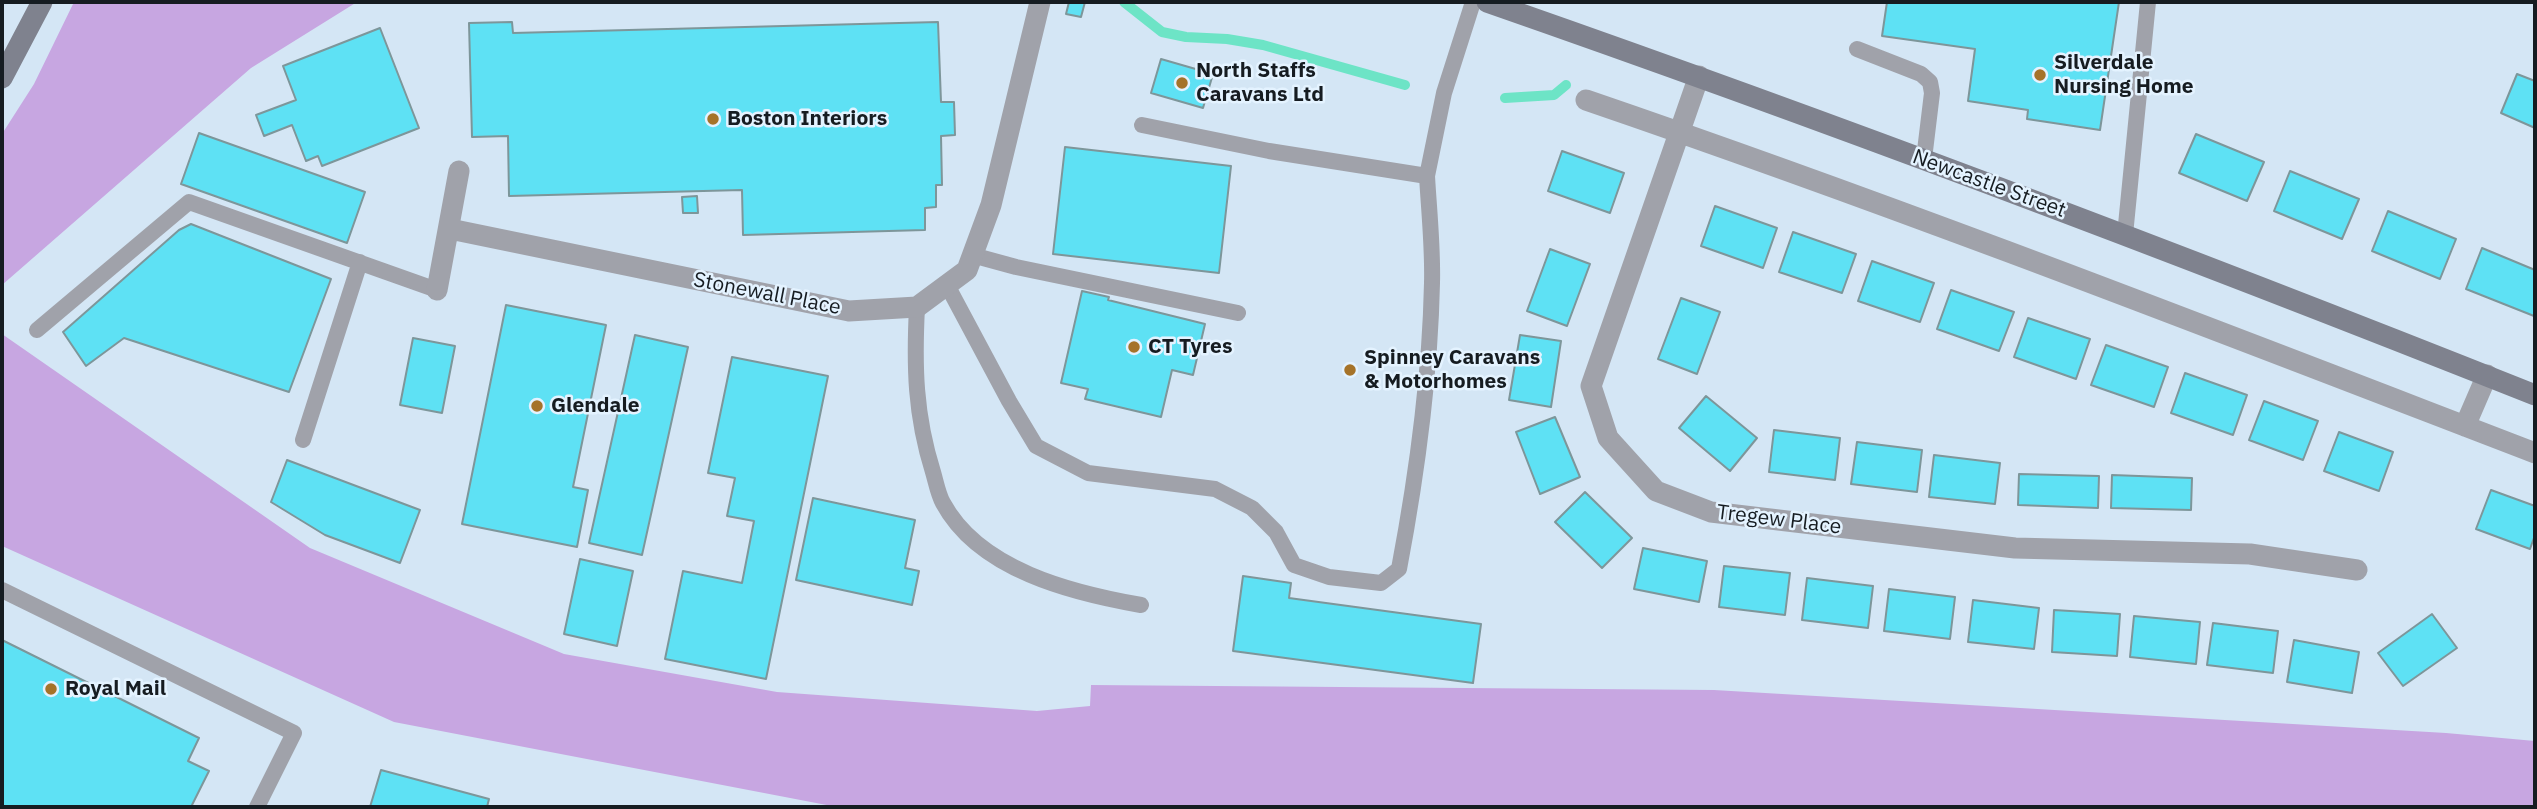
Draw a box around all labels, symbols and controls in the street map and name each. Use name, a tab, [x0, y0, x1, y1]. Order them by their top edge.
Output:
place label: Silverdale Nursing Home	[2054, 50, 2193, 100]
place label: North Staffs Caravans Ltd	[1196, 58, 1324, 108]
marker: Silverdale Nursing Home	[2032, 67, 2048, 83]
marker: North Staffs Caravans Ltd	[1174, 75, 1190, 91]
place label: Boston Interiors	[727, 106, 887, 132]
marker: Boston Interiors	[705, 111, 721, 127]
street label: Newcastle Street	[1909, 145, 2069, 223]
street label: Stonewall Place	[691, 267, 843, 321]
place label: CT Tyres	[1148, 334, 1233, 360]
marker: CT Tyres	[1126, 339, 1142, 355]
place label: Spinney Caravans & Motorhomes	[1364, 345, 1540, 395]
marker: Spinney Caravans & Motorhomes	[1342, 362, 1358, 378]
place label: Glendale	[551, 393, 640, 419]
marker: Glendale	[529, 398, 545, 414]
street label: Tregew Place	[1715, 500, 1843, 540]
place label: Royal Mail	[65, 676, 166, 702]
marker: Royal Mail	[43, 681, 59, 697]

